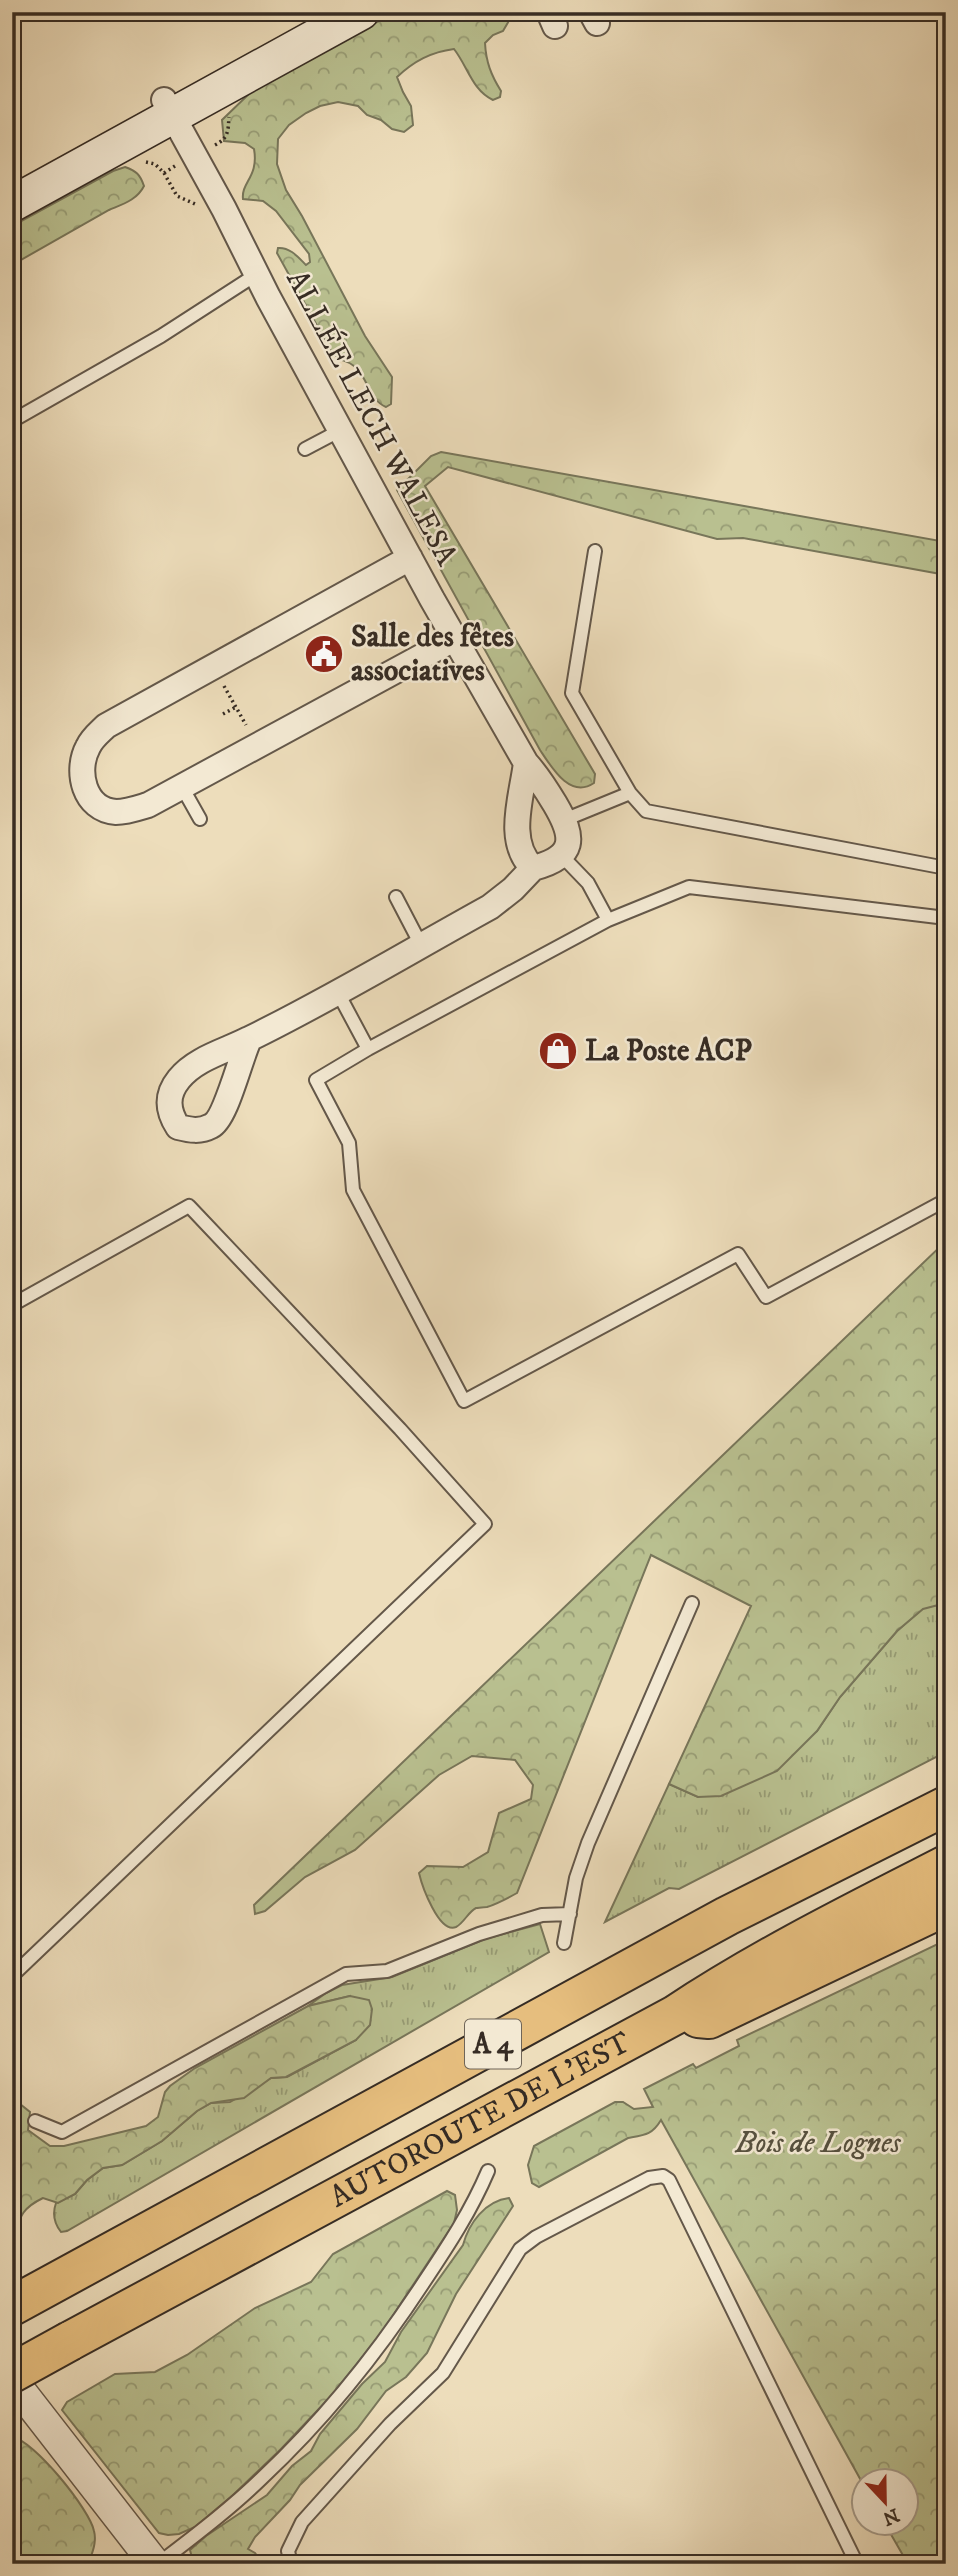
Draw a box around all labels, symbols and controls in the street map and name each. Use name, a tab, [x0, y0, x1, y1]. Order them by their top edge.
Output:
street label: ALLÉE LECH WALESA	[277, 264, 466, 573]
place label: Salle des fêtes associatives	[351, 619, 514, 690]
public building icon: Salle des fêtes associatives	[303, 633, 345, 675]
shop icon: La Poste ACP	[537, 1030, 579, 1072]
place label: La Poste ACP	[585, 1033, 753, 1070]
road number: A 4	[465, 2020, 521, 2068]
street label: AUTOROUTE DE L’EST	[323, 2024, 637, 2216]
park label: Bois de Lognes	[734, 2125, 901, 2162]
north arrow	[850, 2468, 920, 2538]
text: N	[879, 2503, 902, 2530]

